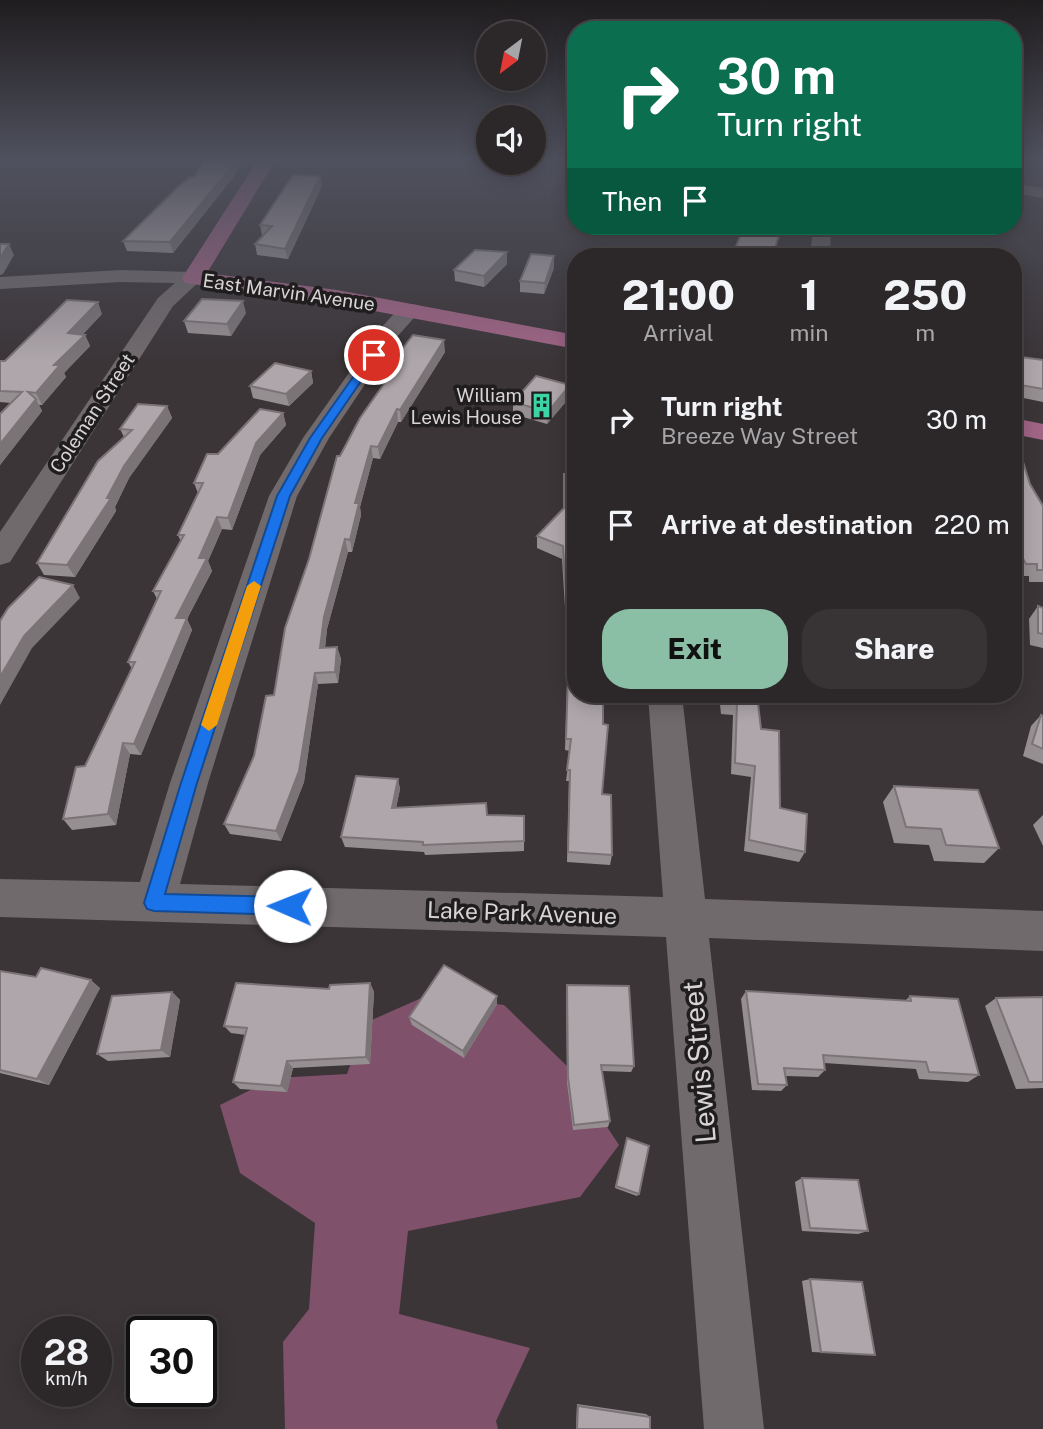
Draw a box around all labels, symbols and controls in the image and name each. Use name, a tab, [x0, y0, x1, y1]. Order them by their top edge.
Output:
north arrow	[476, 21, 546, 91]
map controls	[476, 21, 546, 175]
text: 30 m	[717, 47, 836, 105]
icon: right	[602, 49, 693, 140]
button: sound	[476, 105, 546, 175]
text: Turn right	[717, 106, 862, 143]
icon: arrive	[676, 182, 714, 220]
text: Then	[602, 186, 662, 217]
street label: East Marvin Avenue	[201, 269, 377, 315]
text: 21:00	[622, 270, 735, 319]
text: 1	[800, 270, 818, 319]
text: 250	[883, 270, 967, 319]
text: Arrival	[643, 319, 714, 346]
text: min	[790, 319, 829, 346]
text: m	[915, 319, 935, 346]
pin	[344, 325, 404, 385]
icon: arrive	[355, 336, 393, 374]
street label: Coleman Street	[45, 349, 139, 477]
place label: William Lewis House	[411, 384, 522, 428]
text: Turn right	[661, 391, 783, 422]
building icon: William Lewis House	[528, 392, 556, 420]
icon: right	[602, 401, 640, 439]
text: 30 m	[926, 404, 987, 435]
text: Breeze Way Street	[661, 422, 858, 449]
icon: arrive	[602, 506, 640, 544]
text: Arrive at destination	[661, 509, 913, 540]
text: 220 m	[934, 509, 1010, 540]
button: Exit	[602, 609, 788, 689]
button: Share	[802, 609, 987, 689]
position arrow	[253, 869, 327, 943]
street label: Lake Park Avenue	[427, 896, 617, 929]
street label: Lewis Street	[675, 980, 722, 1145]
speed limit sign: 30	[126, 1316, 217, 1407]
text: 28	[44, 1332, 89, 1373]
text: km/h	[45, 1368, 88, 1389]

